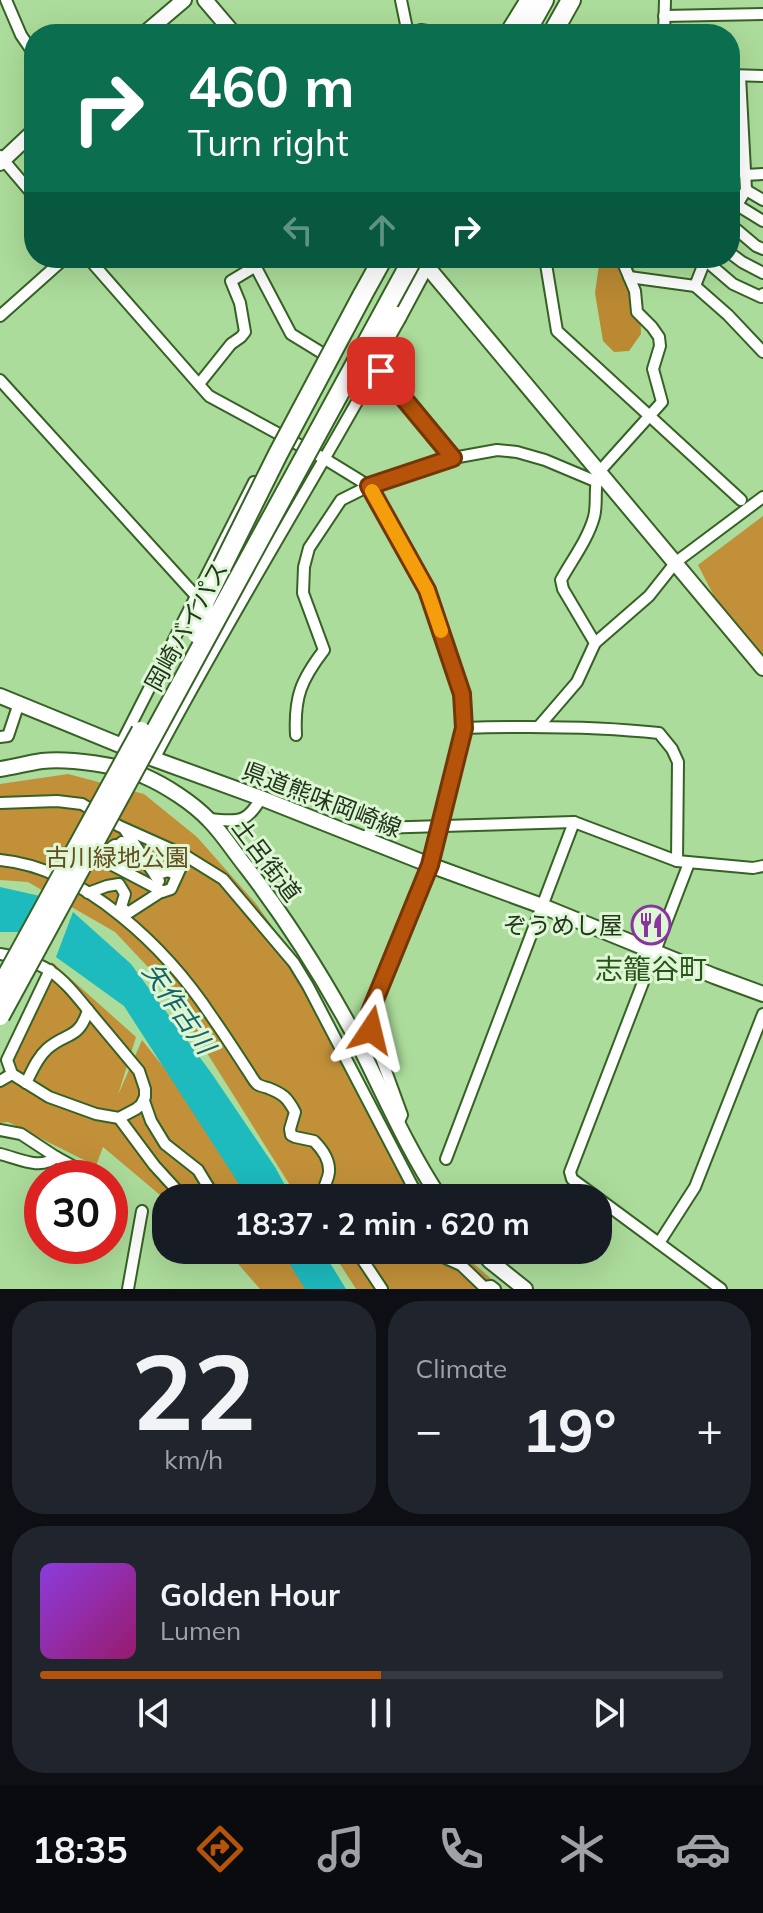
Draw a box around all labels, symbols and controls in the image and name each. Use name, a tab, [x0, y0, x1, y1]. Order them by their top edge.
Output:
text: 460 m	[188, 51, 355, 121]
icon: right	[56, 56, 160, 160]
text: Turn right	[188, 120, 349, 165]
icon: left	[276, 208, 320, 252]
icon: ahead	[360, 208, 404, 252]
icon: right	[444, 208, 488, 252]
pin	[347, 337, 415, 405]
icon: arrive	[359, 349, 403, 393]
street label: 岡崎バイパス	[138, 556, 234, 696]
street label: 県道熊味岡崎線	[238, 755, 406, 843]
street label: 土呂街道	[226, 813, 308, 907]
park label: 古川緑地公園	[45, 842, 189, 872]
restaurant icon: ぞうめし屋	[630, 904, 672, 946]
place label: ぞうめし屋	[503, 910, 623, 940]
district label: 志籠谷町	[595, 951, 707, 986]
water label: 矢作古川	[136, 956, 224, 1063]
position arrow	[329, 988, 413, 1072]
speed limit sign: 30	[24, 1160, 128, 1264]
text: 18:37 · 2 min · 620 m	[234, 1205, 530, 1243]
text: 22	[131, 1325, 256, 1456]
text: Climate	[416, 1352, 507, 1385]
text: 19°	[522, 1392, 617, 1467]
text: −	[416, 1402, 442, 1457]
text: +	[697, 1402, 723, 1457]
text: km/h	[164, 1443, 223, 1476]
text: Golden Hour	[160, 1576, 340, 1614]
text: Lumen	[160, 1614, 241, 1647]
icon: previous	[132, 1691, 176, 1735]
icon: pause	[359, 1691, 403, 1735]
icon: next	[587, 1691, 631, 1735]
icon: directions	[192, 1821, 248, 1877]
icon: music	[313, 1821, 369, 1877]
icon: phone	[433, 1821, 489, 1877]
icon: climate	[554, 1821, 610, 1877]
icon: car	[675, 1821, 731, 1877]
text: 18:35	[32, 1827, 128, 1872]

